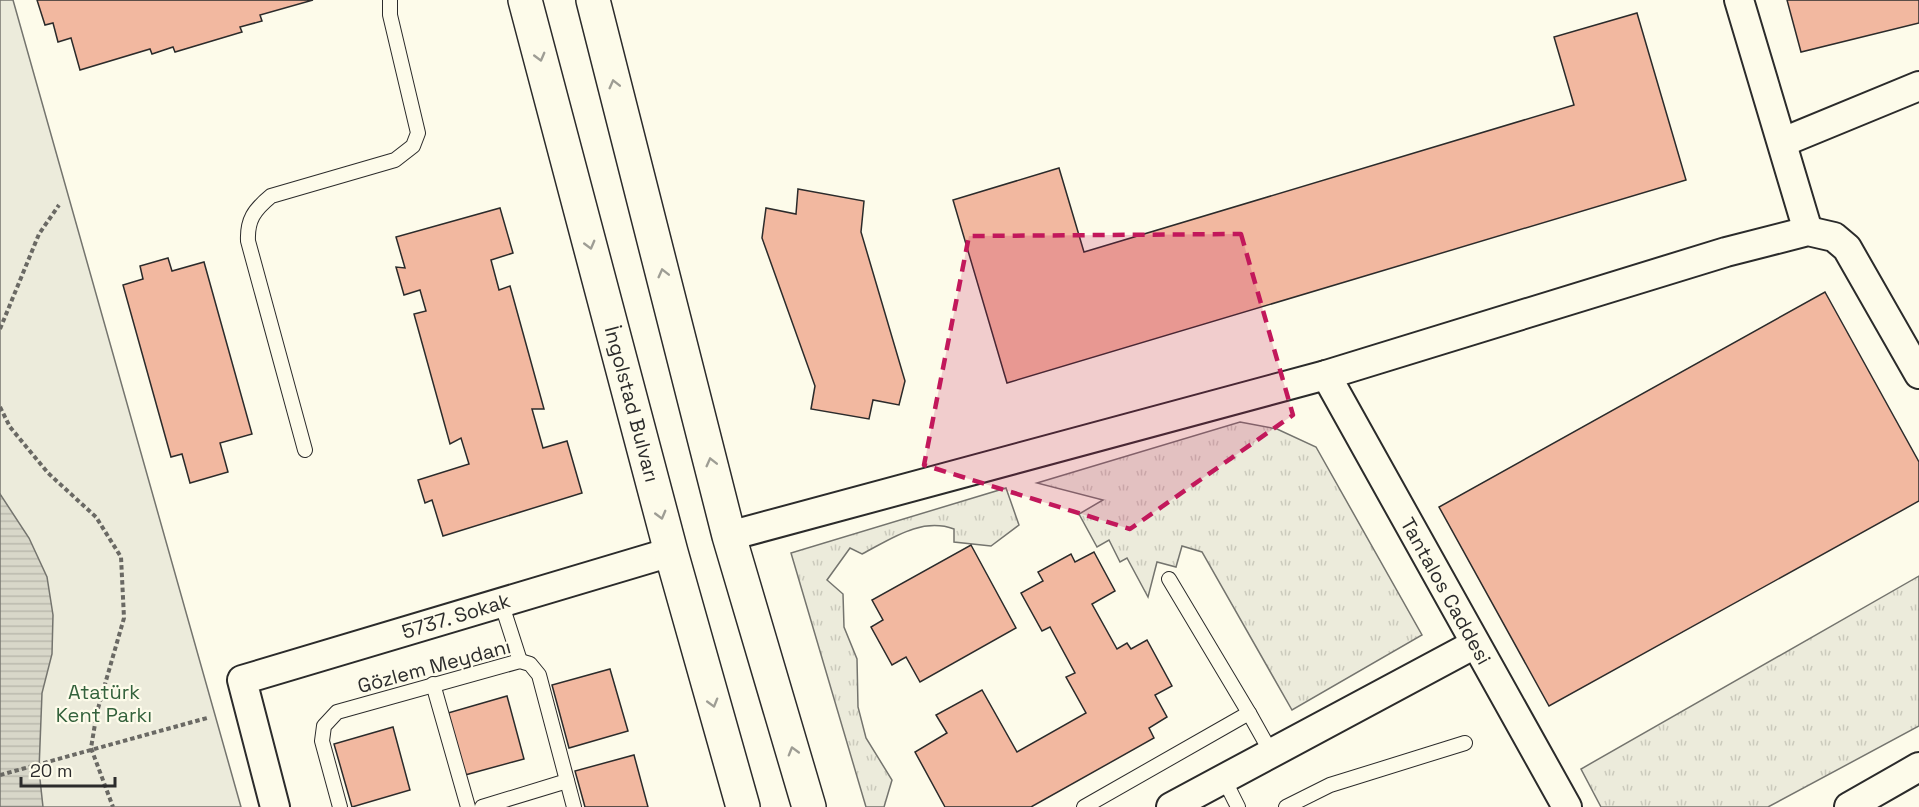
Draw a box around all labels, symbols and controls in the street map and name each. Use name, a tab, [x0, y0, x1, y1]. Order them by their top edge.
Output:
one-way arrow	[533, 51, 545, 61]
one-way arrow	[609, 80, 622, 90]
one-way arrow	[582, 240, 595, 250]
one-way arrow	[657, 269, 670, 279]
street label: İngolstad Bulvarı	[599, 323, 665, 485]
one-way arrow	[705, 458, 718, 468]
one-way arrow	[654, 509, 666, 520]
street label: Tantalos Caddesi	[1395, 513, 1497, 669]
street label: 5737. Sokak	[399, 587, 514, 645]
street label: Gözlem Meydanı	[355, 633, 513, 699]
park label: Atatürk Kent Parkı	[56, 679, 152, 728]
one-way arrow	[706, 697, 718, 708]
one-way arrow	[788, 746, 800, 757]
scale bar	[21, 750, 116, 788]
text: 20 m	[30, 759, 73, 782]

